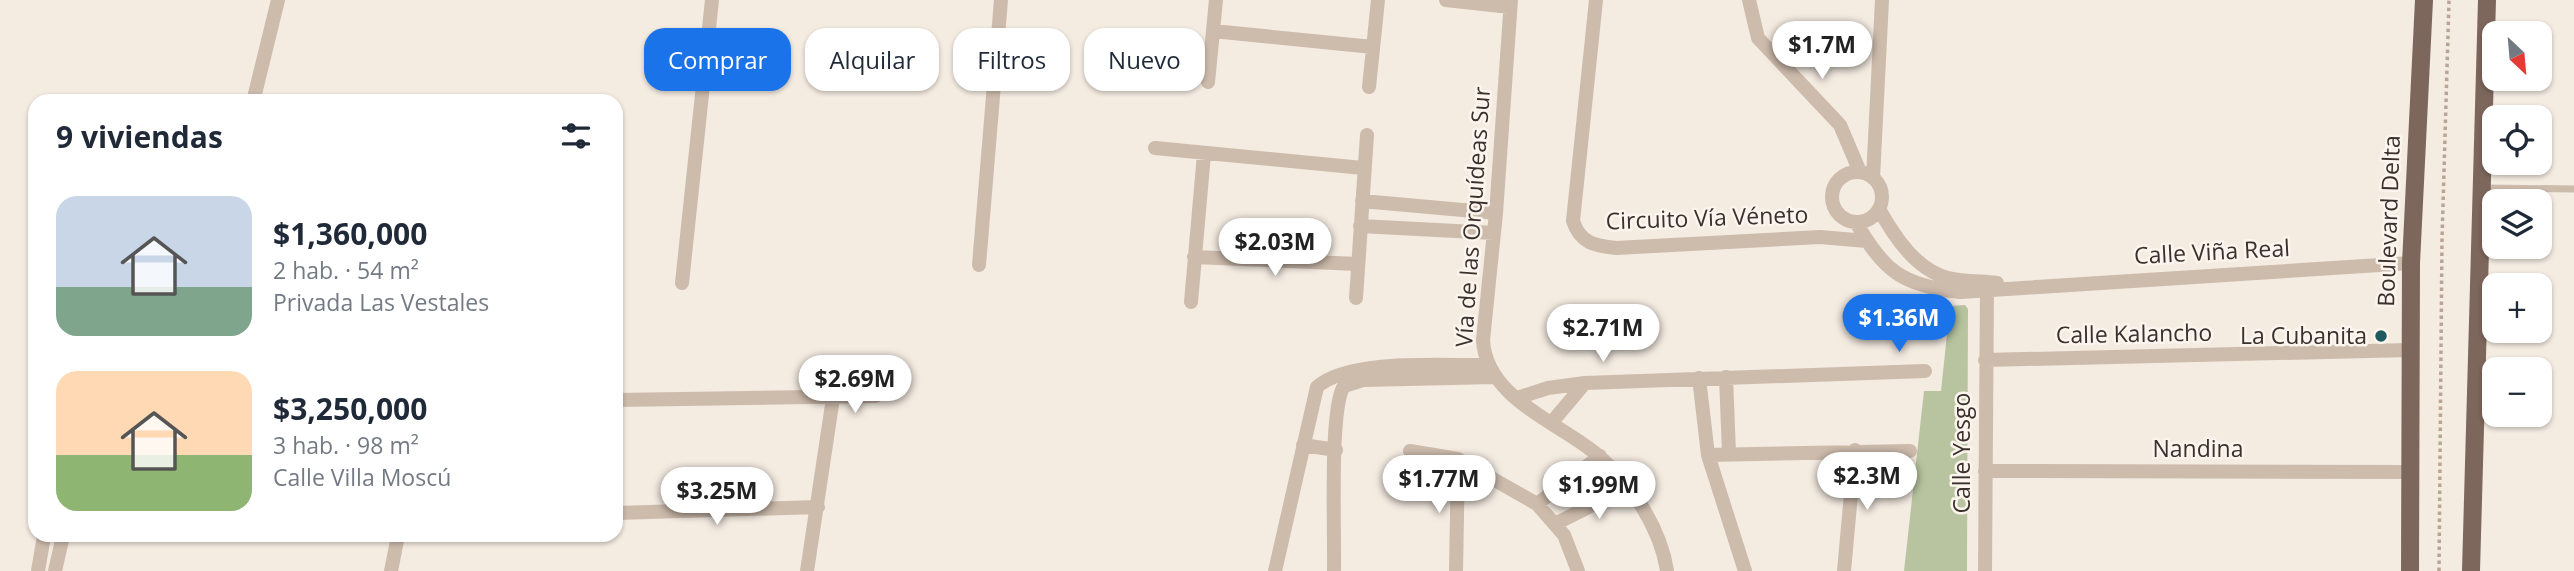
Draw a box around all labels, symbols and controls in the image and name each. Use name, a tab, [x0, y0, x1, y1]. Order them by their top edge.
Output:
north arrow	[2482, 21, 2552, 91]
map controls	[2482, 21, 2552, 427]
pin: $1.7M	[1773, 22, 1871, 81]
chip: Comprar	[644, 28, 791, 91]
chip: Alquilar	[805, 28, 939, 91]
chip: Filtros	[953, 28, 1070, 91]
chip: Nuevo	[1084, 28, 1205, 91]
text: $1.7M	[1788, 28, 1856, 60]
street label: Vía de las Orquídeas Sur	[1447, 85, 1497, 348]
button: locate	[2482, 105, 2552, 175]
text: 9 viviendas	[56, 116, 223, 157]
icon: filters	[557, 117, 595, 155]
street label: Boulevard Delta	[2369, 135, 2407, 307]
button: layers	[2482, 189, 2552, 259]
street label: Circuito Vía Véneto	[1605, 197, 1809, 237]
text: $1,360,000	[273, 213, 427, 254]
pin: $2.03M	[1218, 218, 1332, 278]
icon: home	[112, 224, 196, 308]
text: $2.03M	[1235, 225, 1315, 257]
street label: Calle Viña Real	[2133, 231, 2291, 271]
text: 2 hab. · 54 m²	[273, 254, 419, 286]
button: +	[2482, 273, 2552, 343]
text: Privada Las Vestales	[273, 286, 489, 318]
pin: $1.36M	[1842, 294, 1956, 354]
text: $1.36M	[1859, 301, 1939, 333]
pin: $2.71M	[1546, 304, 1660, 364]
text: $2.71M	[1563, 311, 1643, 343]
street label: Calle Kalancho	[2056, 316, 2212, 350]
place label: La Cubanita	[2240, 319, 2367, 351]
marker: La Cubanita	[2373, 328, 2389, 344]
pin: $2.69M	[798, 356, 912, 415]
button: −	[2482, 357, 2552, 427]
text: $2.69M	[815, 362, 895, 394]
text: $3,250,000	[273, 388, 427, 429]
street label: Calle Yesgo	[1945, 393, 1977, 513]
icon: home	[112, 399, 196, 483]
text: 3 hab. · 98 m²	[273, 429, 419, 461]
street label: Nandina	[2153, 432, 2243, 464]
pin: $2.3M	[1818, 452, 1916, 512]
pin: $1.77M	[1382, 456, 1496, 515]
text: $2.3M	[1833, 459, 1901, 491]
text: Calle Villa Moscú	[273, 461, 451, 493]
text: $1.77M	[1399, 462, 1479, 494]
pin: $1.99M	[1542, 462, 1656, 521]
pin: $3.25M	[660, 468, 774, 527]
text: $1.99M	[1559, 468, 1639, 500]
text: $3.25M	[677, 474, 757, 506]

